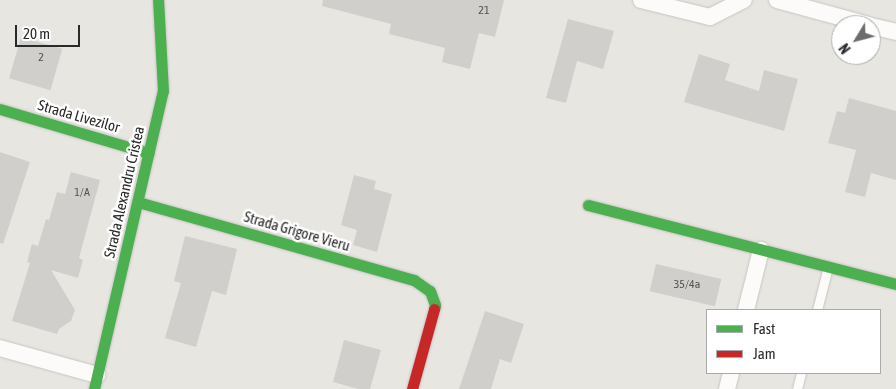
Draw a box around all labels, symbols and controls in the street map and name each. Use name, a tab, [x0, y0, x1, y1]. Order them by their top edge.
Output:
house number: 21	[478, 4, 490, 18]
scale bar	[18, 15, 82, 47]
north arrow	[831, 15, 881, 65]
text: 20 m	[23, 25, 50, 42]
text: N	[836, 40, 854, 57]
house number: 2	[38, 51, 44, 65]
street label: Strada Livezilor	[36, 96, 122, 136]
street label: Strada Alexandru Cristea	[100, 124, 148, 260]
house number: 1/A	[74, 186, 90, 200]
street label: Strada Grigore Vieru	[242, 207, 352, 255]
house number: 35/4a	[674, 278, 700, 292]
legend	[706, 309, 881, 374]
text: Fast	[753, 320, 775, 337]
text: Jam	[753, 345, 776, 362]

